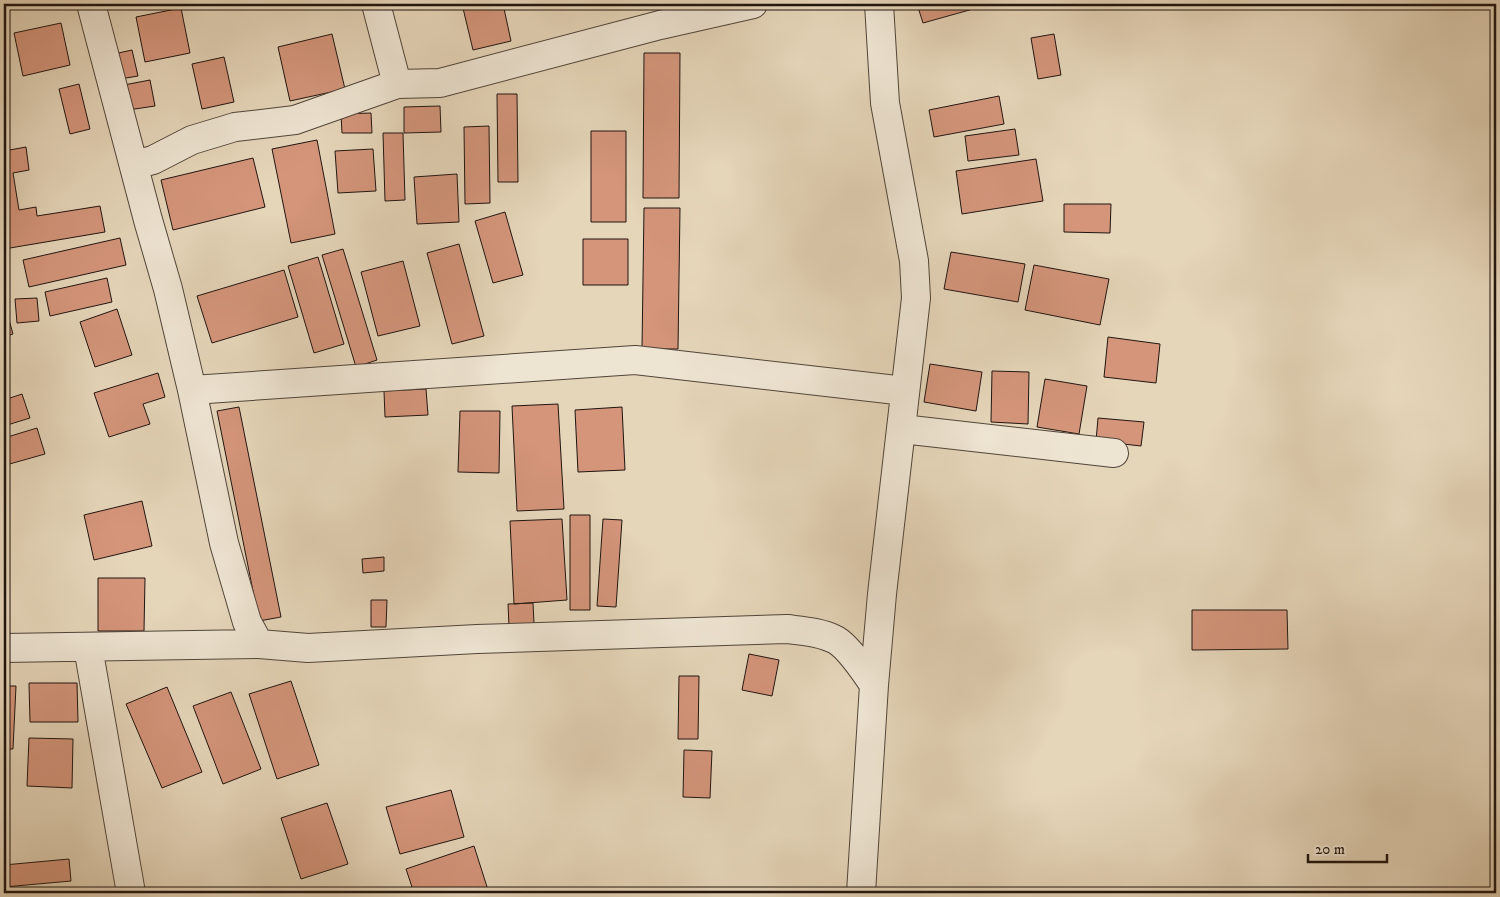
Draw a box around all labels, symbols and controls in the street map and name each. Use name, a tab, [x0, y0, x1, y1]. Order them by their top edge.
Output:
scale bar	[1308, 832, 1386, 864]
text: 20 m	[1315, 840, 1345, 859]

